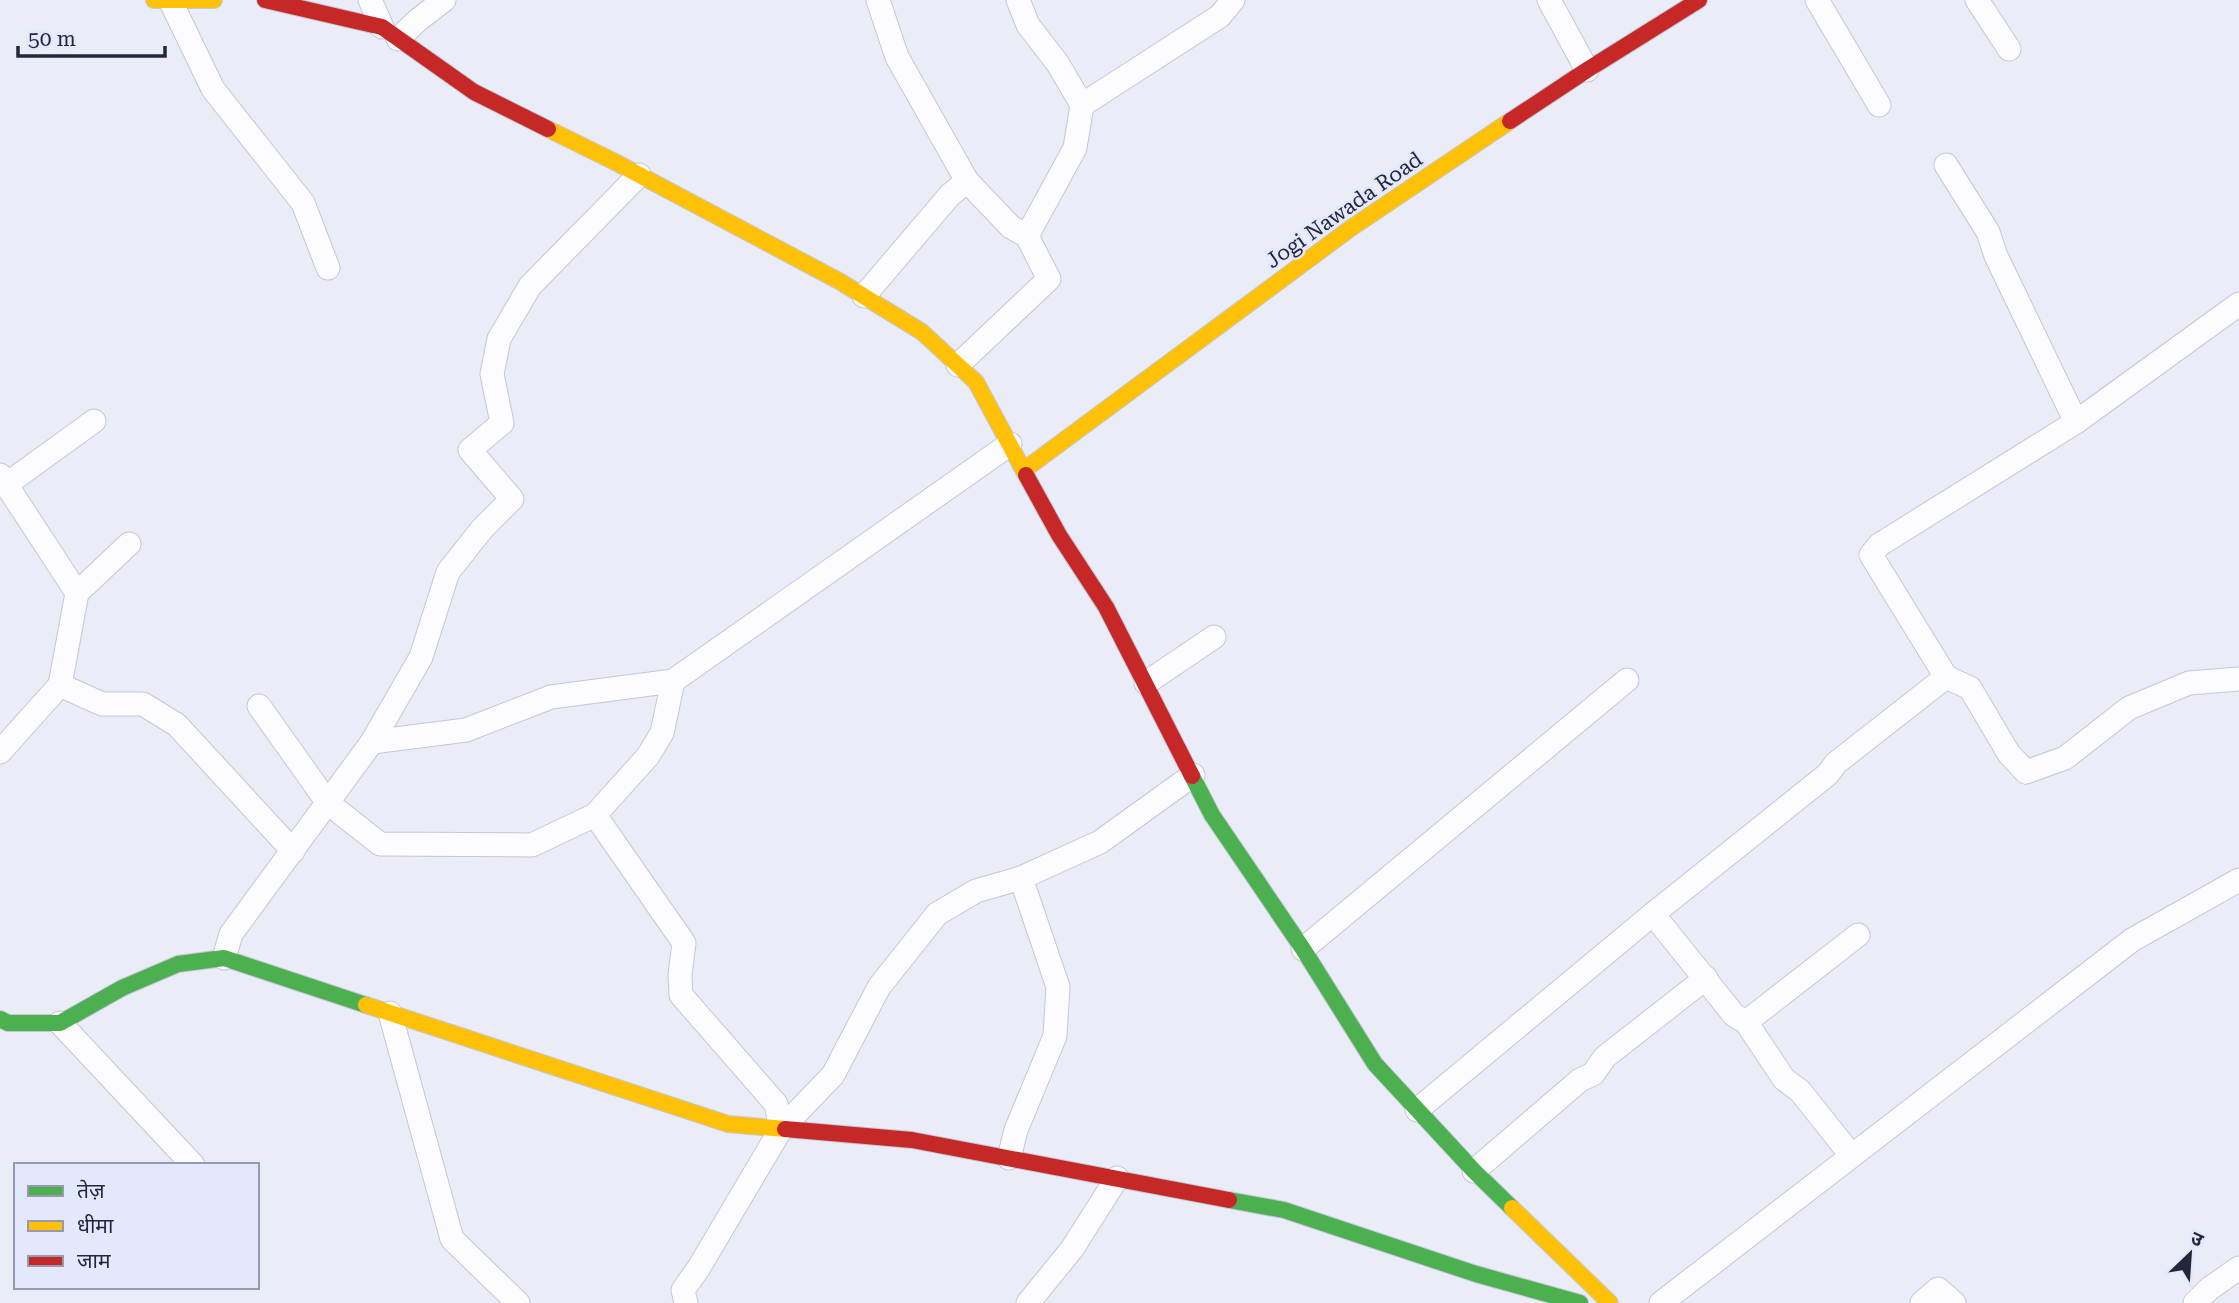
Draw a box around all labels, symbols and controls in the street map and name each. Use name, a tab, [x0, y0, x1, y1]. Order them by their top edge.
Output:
scale bar	[18, 14, 164, 58]
text: 50 m	[28, 27, 76, 51]
street label: Jogi Nawada Road	[1261, 147, 1427, 273]
legend	[14, 1163, 259, 1289]
text: तेज़	[77, 1179, 105, 1203]
text: धीमा	[77, 1214, 114, 1238]
north arrow	[2155, 1219, 2225, 1289]
text: उ	[2187, 1226, 2208, 1252]
text: जाम	[77, 1249, 111, 1273]

